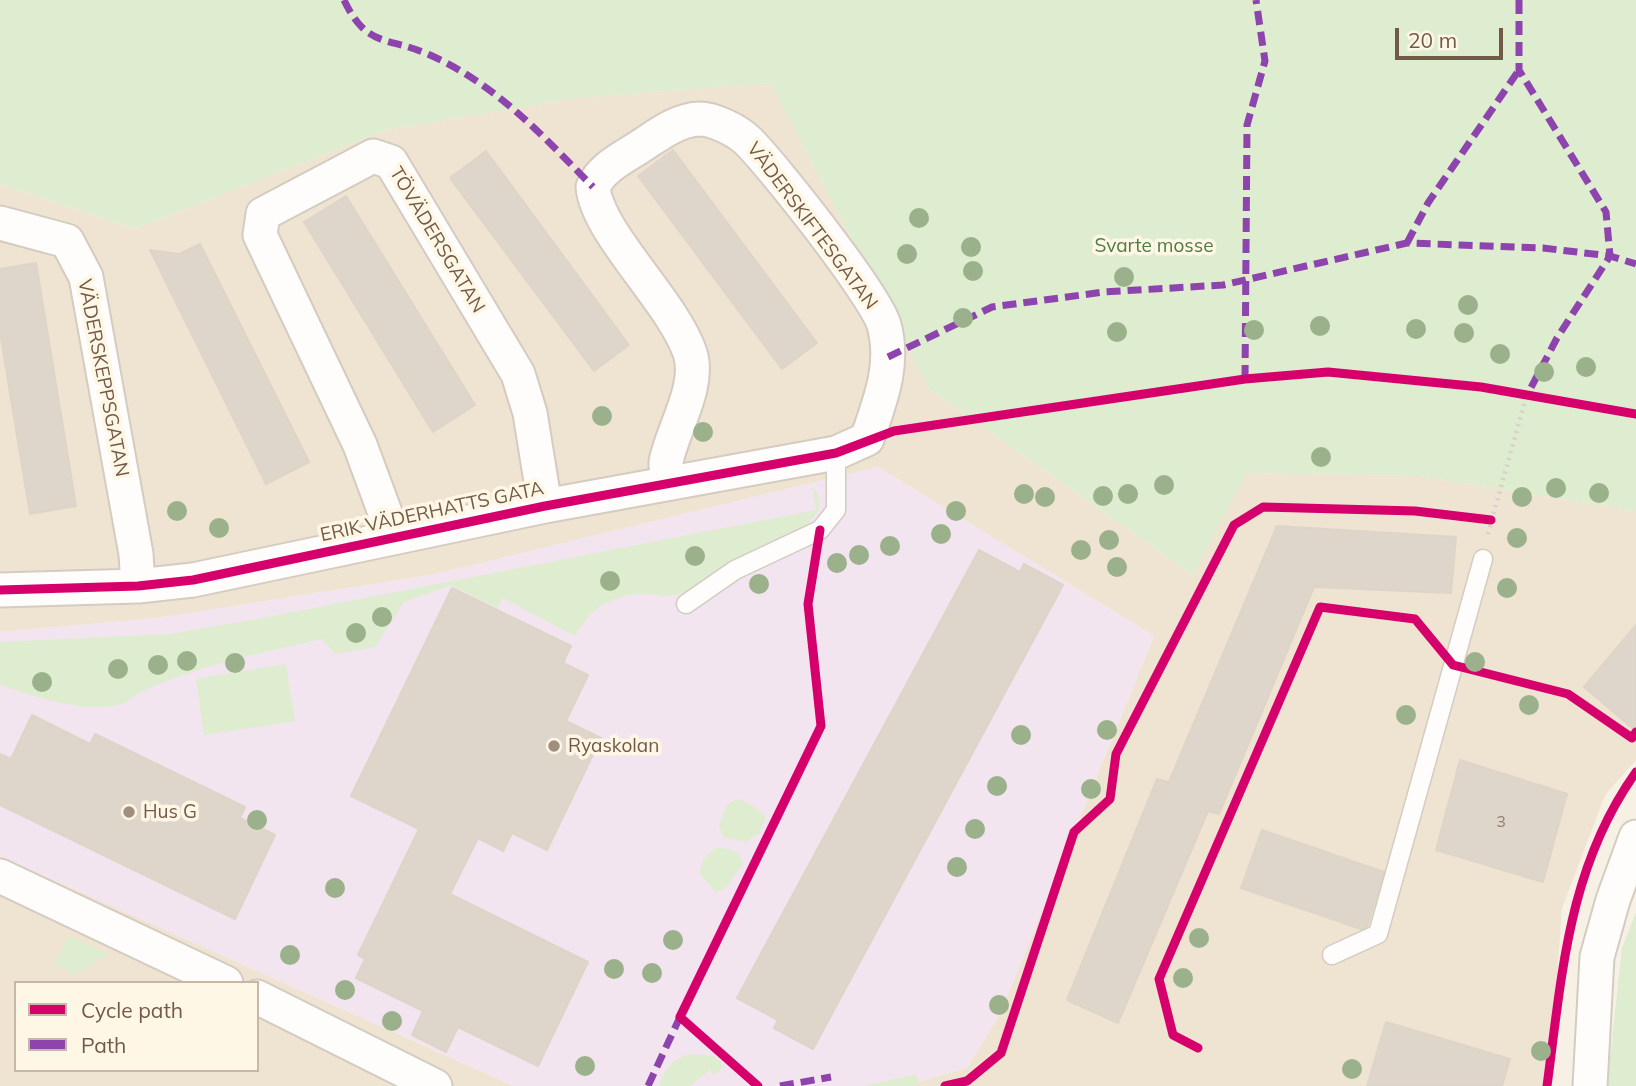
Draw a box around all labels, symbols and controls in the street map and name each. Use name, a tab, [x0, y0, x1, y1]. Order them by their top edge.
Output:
scale bar	[1398, 14, 1506, 58]
text: 20 m	[1408, 27, 1457, 53]
street label: VÄDERSKIFTESGATAN	[742, 138, 882, 314]
street label: TÖVÄDERSGATAN	[384, 163, 490, 317]
park label: Svarte mosse	[1095, 235, 1213, 257]
street label: VÄDERSKEPPSGATAN	[73, 277, 133, 479]
street label: ERIK VÄDERHATTS GATA	[318, 477, 546, 547]
place label: Ryaskolan	[568, 735, 659, 757]
marker: Ryaskolan	[546, 738, 562, 754]
place label: Hus G	[143, 801, 197, 823]
marker: Hus G	[121, 804, 137, 820]
house number: 3	[1496, 812, 1506, 832]
legend	[14, 981, 259, 1072]
text: Cycle path	[81, 997, 183, 1023]
text: Path	[81, 1032, 126, 1058]

